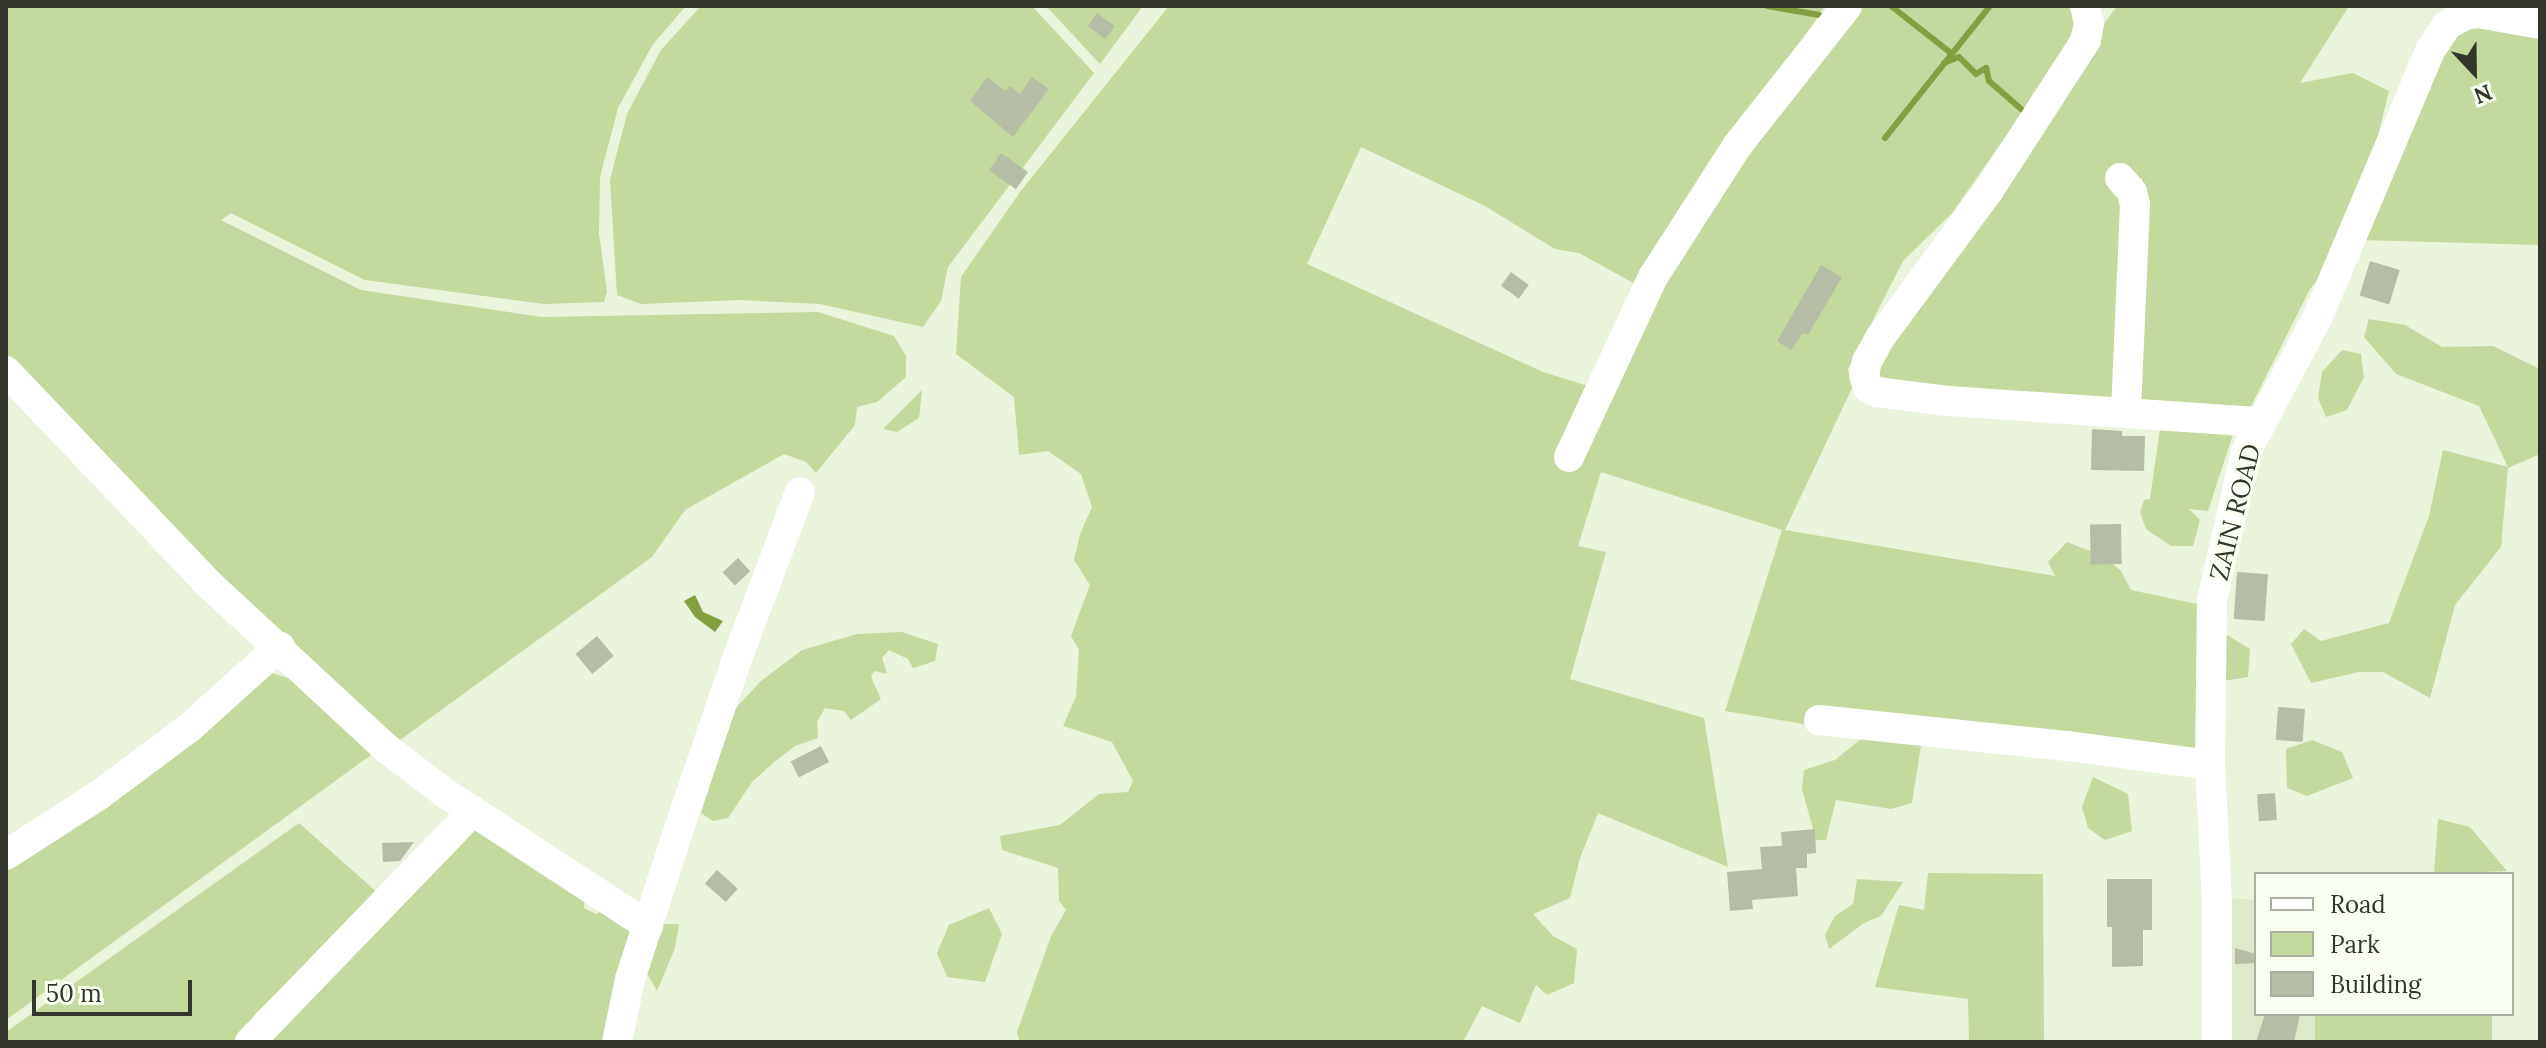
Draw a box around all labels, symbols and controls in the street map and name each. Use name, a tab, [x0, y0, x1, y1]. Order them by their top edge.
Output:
north arrow	[2434, 32, 2514, 112]
text: N	[2470, 78, 2496, 110]
street label: ZAIN ROAD	[2203, 440, 2267, 584]
legend	[2254, 872, 2514, 1016]
text: Road	[2330, 889, 2386, 920]
text: Park	[2330, 929, 2380, 960]
scale bar	[36, 964, 196, 1014]
text: Building	[2330, 969, 2421, 1000]
text: 50 m	[46, 978, 102, 1009]

